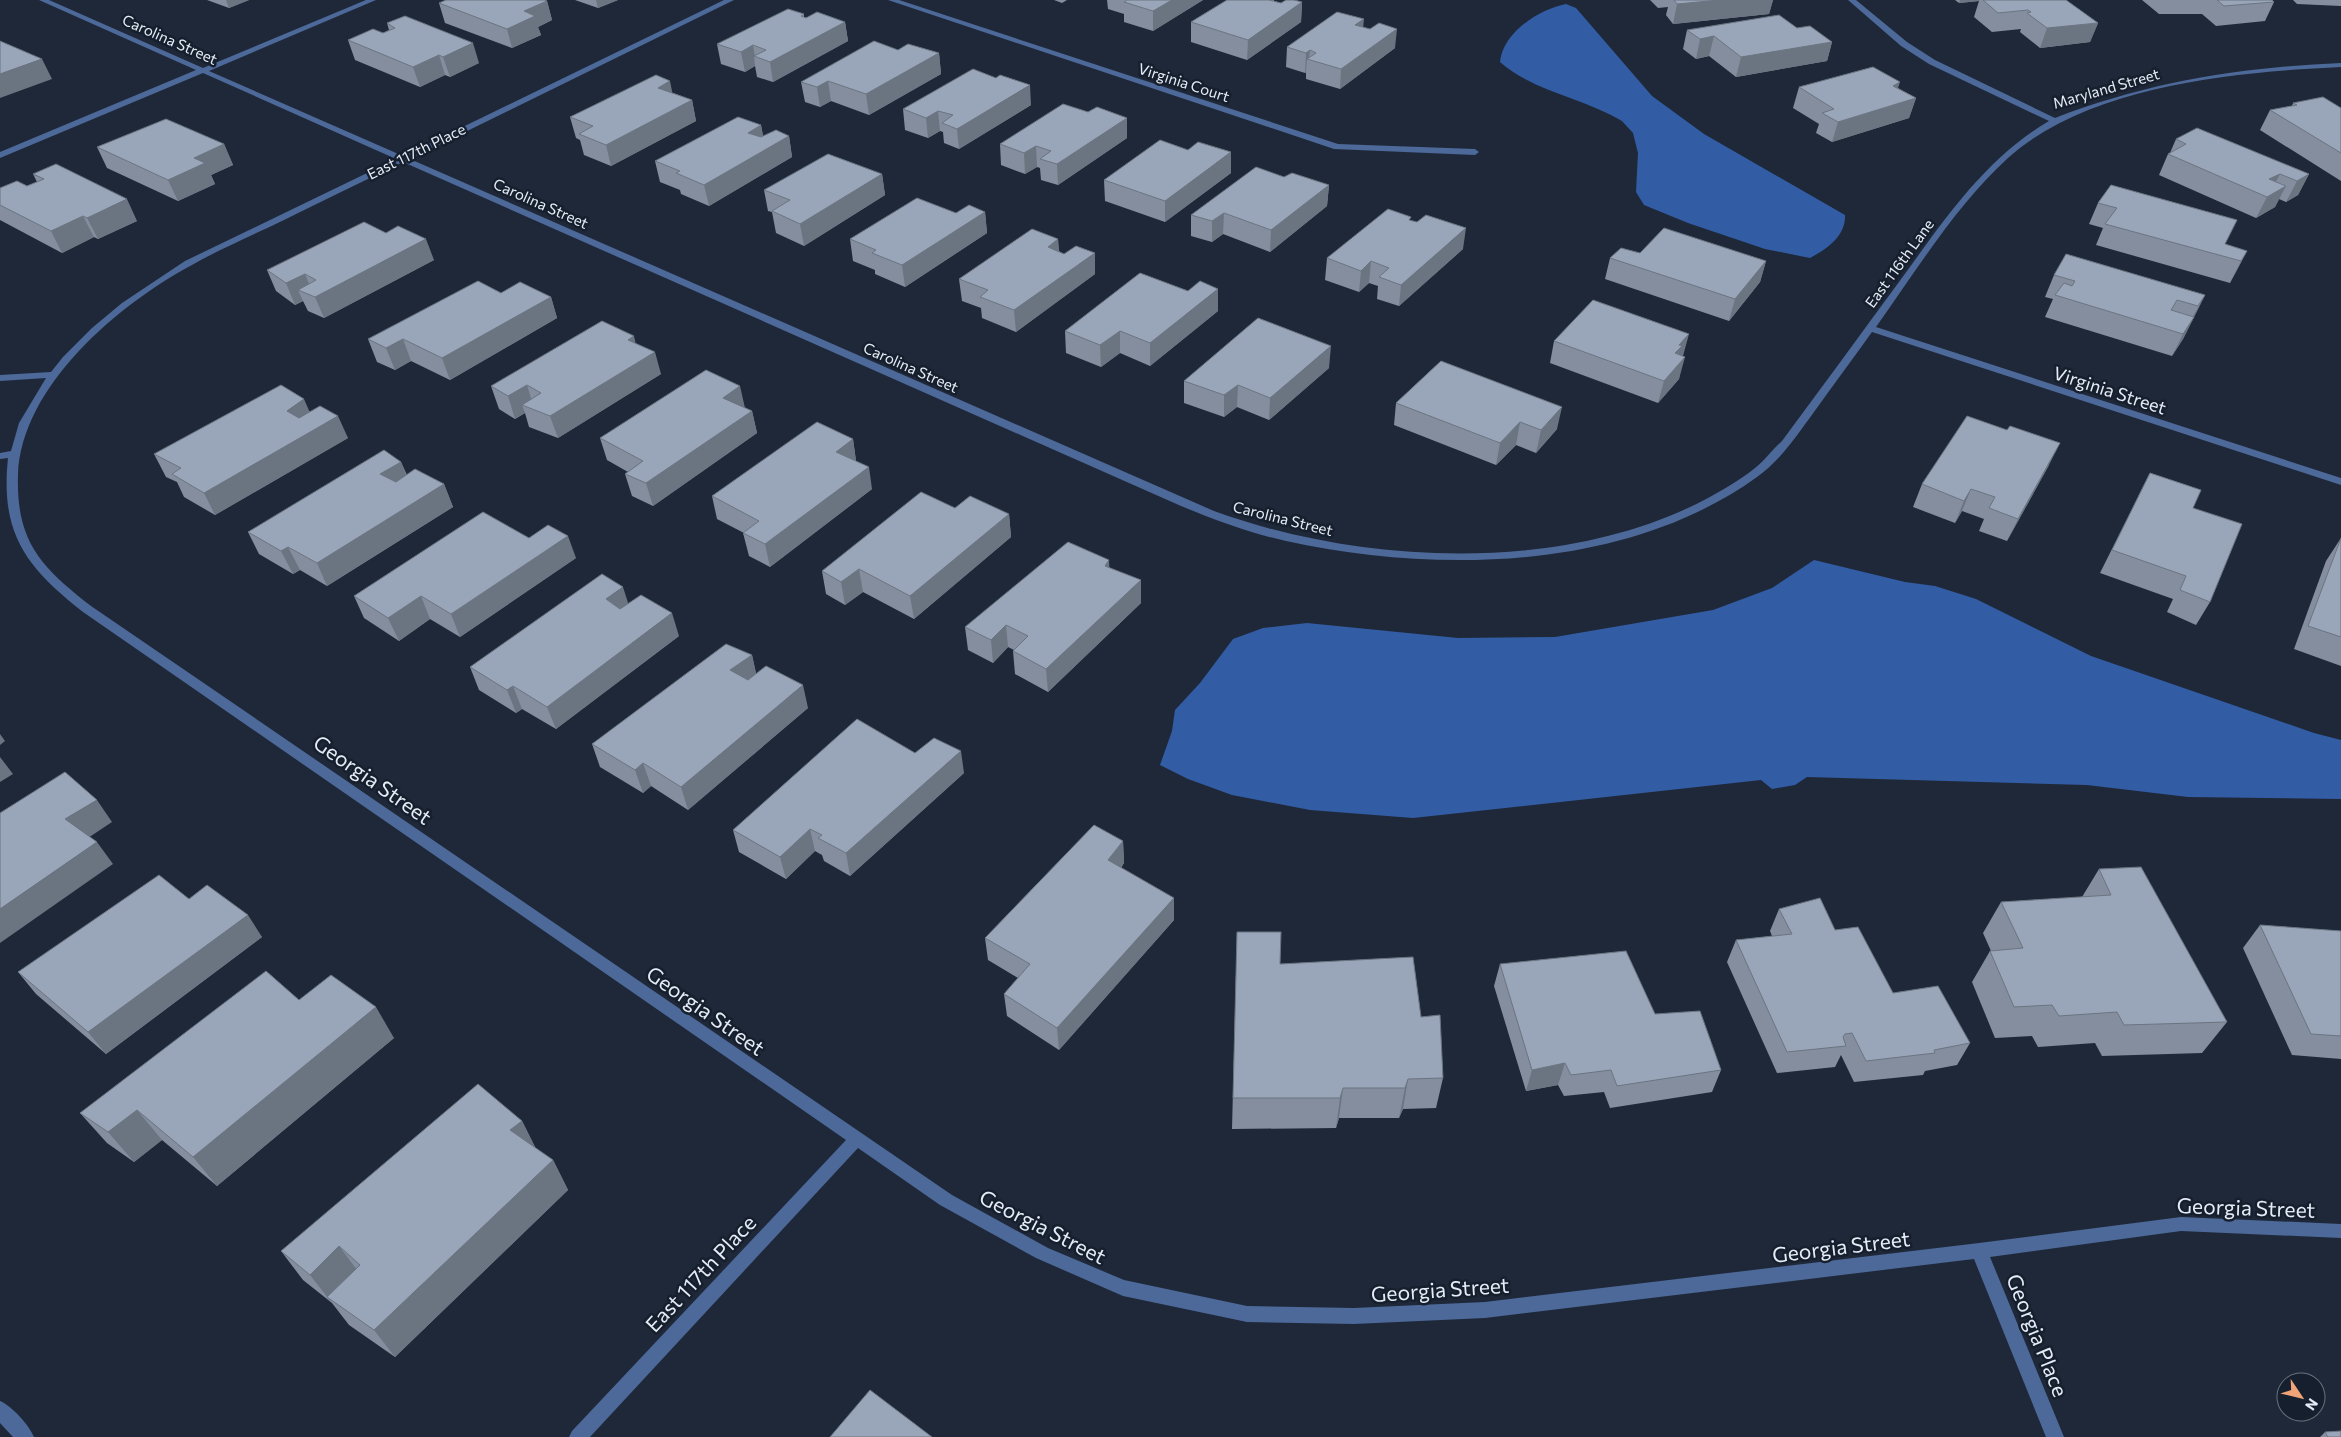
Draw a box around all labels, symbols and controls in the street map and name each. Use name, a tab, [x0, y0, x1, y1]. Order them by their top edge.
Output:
street label: Carolina Street	[120, 10, 220, 68]
street label: Virginia Court	[1136, 59, 1232, 105]
street label: Maryland Street	[2051, 64, 2161, 112]
street label: East 117th Place	[364, 119, 468, 183]
street label: Carolina Street	[491, 174, 591, 232]
street label: East 116th Lane	[1861, 215, 1937, 311]
street label: Carolina Street	[861, 338, 961, 396]
street label: Virginia Street	[2051, 361, 2169, 419]
street label: Carolina Street	[1231, 497, 1335, 539]
street label: Georgia Street	[309, 729, 437, 829]
street label: Georgia Street	[642, 960, 770, 1060]
street label: Georgia Street	[976, 1183, 1110, 1269]
street label: Georgia Street	[2176, 1192, 2316, 1222]
street label: East 117th Place	[640, 1210, 760, 1336]
street label: Georgia Street	[1771, 1225, 1911, 1267]
street label: Georgia Place	[2002, 1270, 2074, 1400]
street label: Georgia Street	[1370, 1272, 1510, 1306]
north arrow	[2276, 1372, 2326, 1422]
text: N	[2302, 1396, 2322, 1414]

